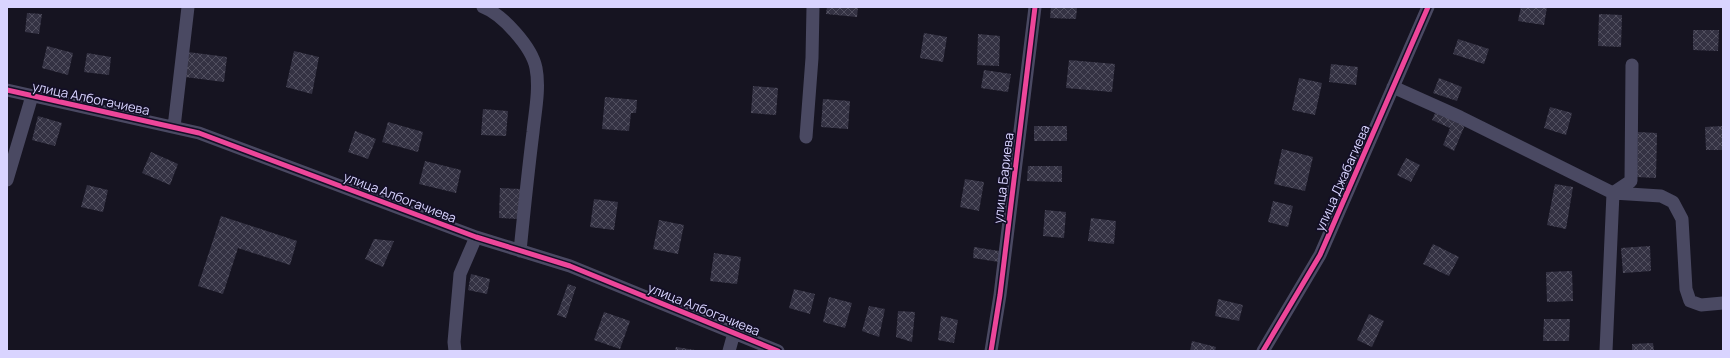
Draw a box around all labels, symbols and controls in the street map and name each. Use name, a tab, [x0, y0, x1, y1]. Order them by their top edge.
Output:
street label: улица Албогачиева	[31, 77, 151, 119]
street label: улица Джабагиева	[1310, 122, 1374, 234]
street label: улица Бариева	[989, 132, 1017, 224]
street label: улица Албогачиева	[341, 167, 459, 227]
street label: улица Албогачиева	[645, 278, 763, 340]

